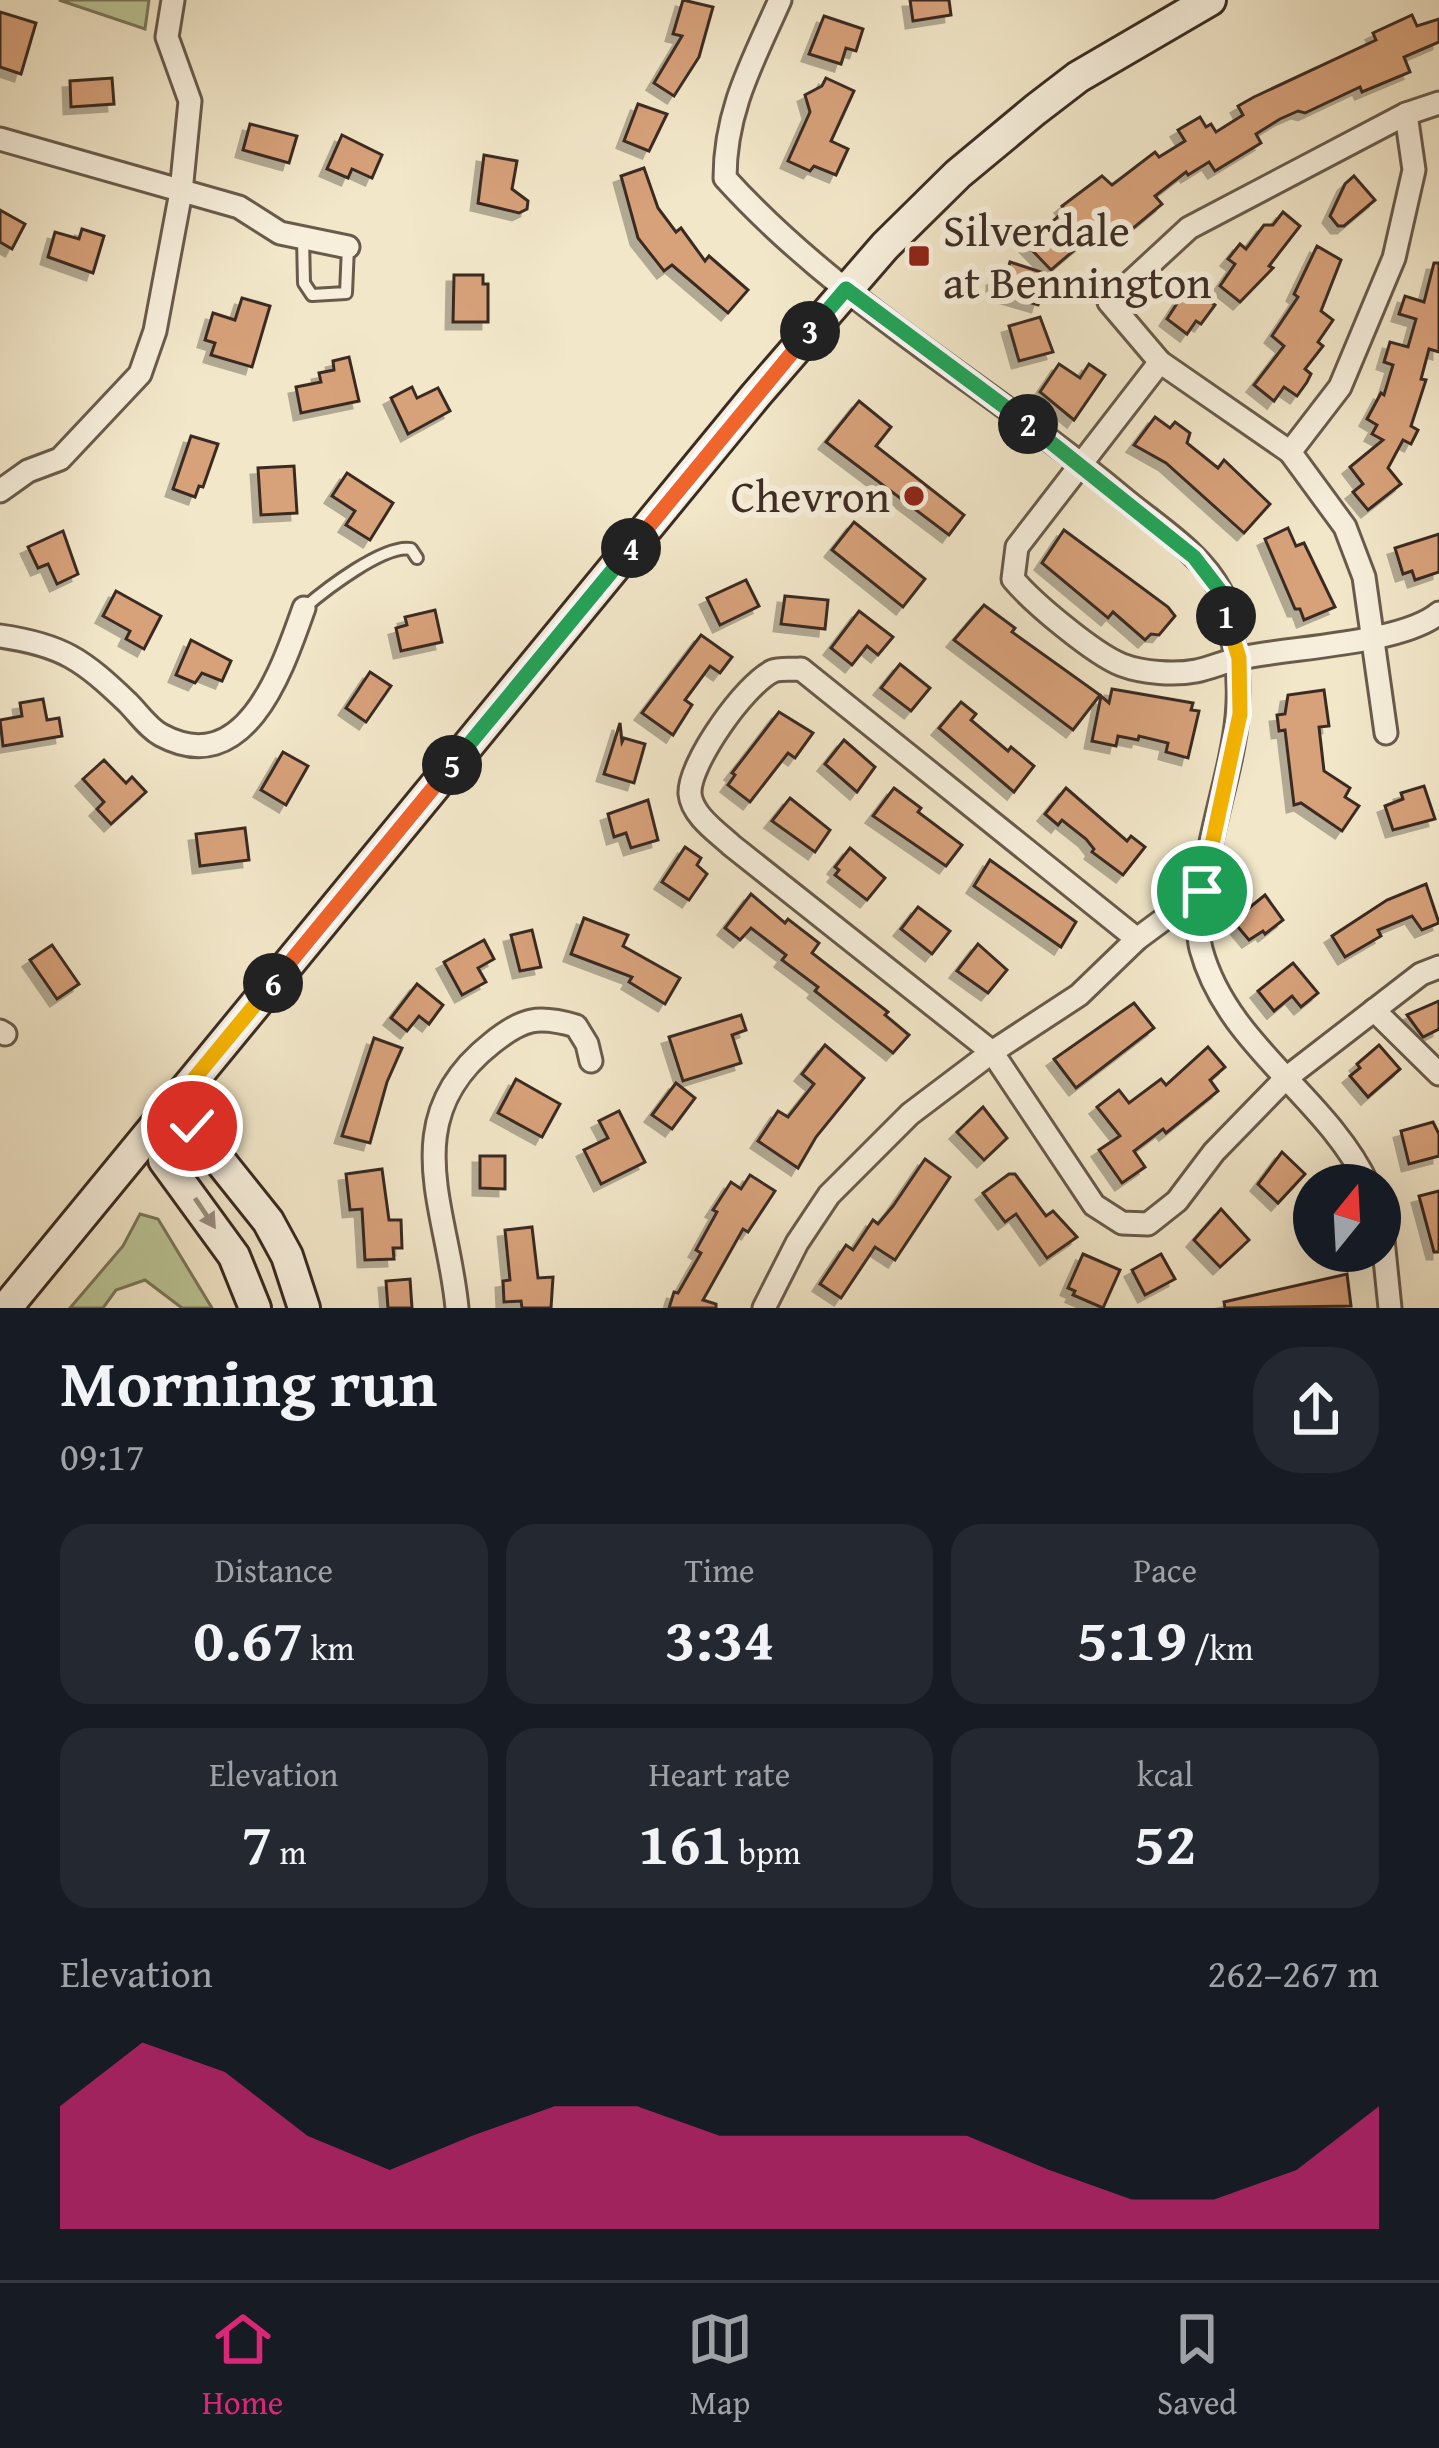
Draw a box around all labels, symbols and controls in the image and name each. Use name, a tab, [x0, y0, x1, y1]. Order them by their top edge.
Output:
place label: Silverdale at Bennington	[943, 197, 1212, 314]
marker: Silverdale at Bennington	[906, 243, 932, 269]
pin: 3	[780, 301, 840, 361]
text: 3	[801, 307, 819, 355]
pin: 2	[998, 394, 1058, 454]
text: 2	[1019, 400, 1037, 448]
place label: Chevron	[731, 463, 890, 528]
marker: Chevron	[901, 483, 927, 509]
pin: 4	[601, 518, 661, 578]
text: 4	[622, 524, 640, 572]
pin: 1	[1196, 586, 1256, 646]
text: 1	[1217, 592, 1235, 640]
pin: 5	[422, 735, 482, 795]
text: 5	[443, 741, 461, 789]
pin	[1151, 840, 1253, 942]
icon: arrive	[1169, 858, 1235, 924]
pin: 6	[243, 953, 303, 1013]
text: 6	[264, 959, 282, 1007]
pin	[141, 1075, 243, 1177]
icon: check	[159, 1093, 225, 1159]
north arrow	[1293, 1164, 1401, 1272]
map controls	[1293, 1164, 1401, 1272]
one-way arrow	[192, 1197, 215, 1229]
text: Morning run	[60, 1333, 437, 1430]
button: share	[1253, 1347, 1379, 1473]
text: 09:17	[60, 1427, 145, 1484]
text: Distance	[215, 1546, 333, 1594]
text: Time	[684, 1546, 755, 1594]
text: Pace	[1133, 1546, 1197, 1594]
text: 0.67	[193, 1594, 303, 1682]
text: 3:34	[664, 1594, 775, 1682]
text: 5:19	[1077, 1594, 1187, 1682]
text: km	[303, 1624, 354, 1672]
text: /km	[1187, 1624, 1254, 1672]
text: Elevation	[209, 1750, 338, 1798]
text: Heart rate	[649, 1750, 790, 1798]
text: kcal	[1137, 1750, 1193, 1798]
text: 7	[241, 1798, 272, 1886]
text: 161	[638, 1798, 732, 1886]
text: 52	[1134, 1798, 1196, 1886]
text: m	[272, 1828, 306, 1876]
text: bpm	[732, 1828, 801, 1876]
text: Elevation	[60, 1944, 213, 2001]
text: 262–267 m	[1207, 1944, 1379, 2001]
tab: Home	[202, 2306, 283, 2426]
tab: Map	[687, 2306, 753, 2426]
tab: Saved	[1157, 2306, 1237, 2426]

